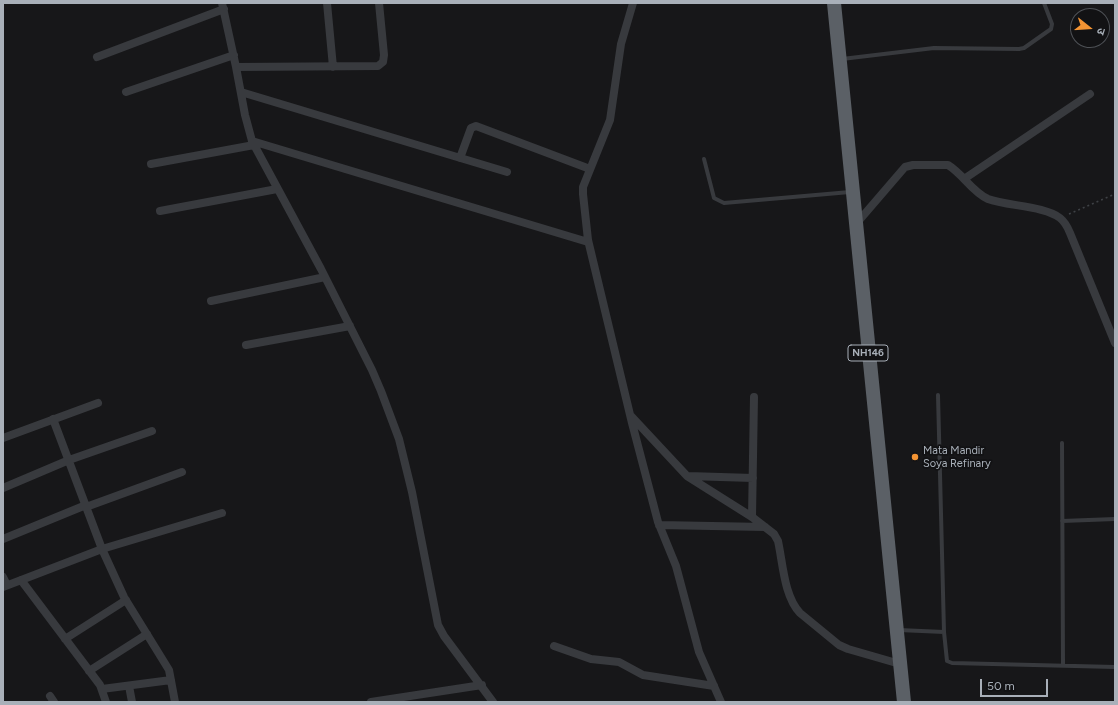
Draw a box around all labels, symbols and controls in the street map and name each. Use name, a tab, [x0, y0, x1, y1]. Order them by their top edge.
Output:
north arrow	[1070, 8, 1110, 48]
text: उ	[1094, 26, 1108, 36]
road number: NH146	[848, 345, 888, 361]
place label: Mata Mandir Soya Refinary	[923, 444, 991, 470]
marker: Mata Mandir Soya Refinary	[910, 452, 920, 462]
scale bar	[982, 671, 1050, 697]
text: 50 m	[987, 679, 1015, 693]

